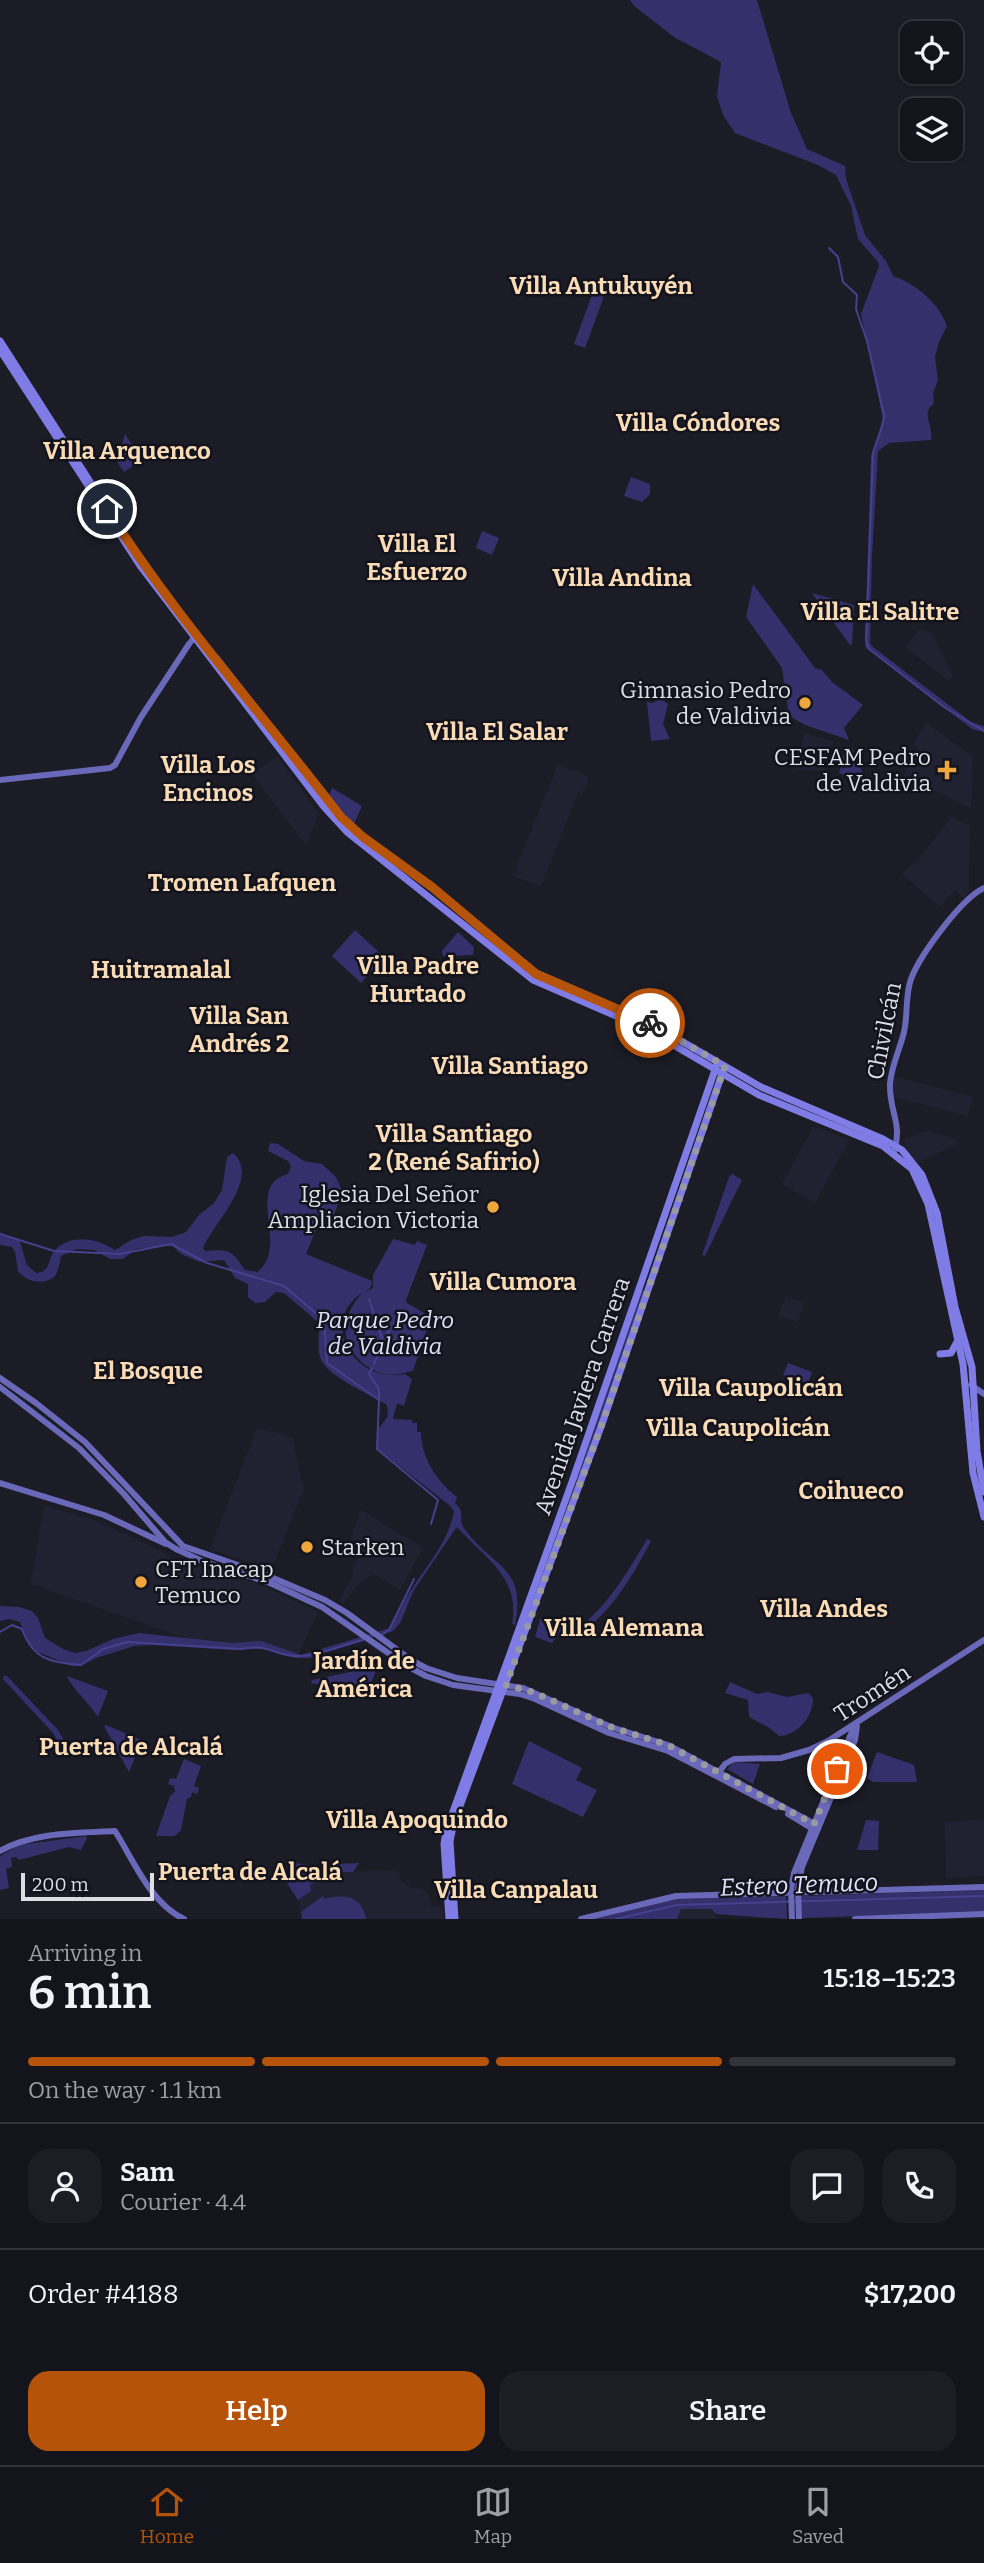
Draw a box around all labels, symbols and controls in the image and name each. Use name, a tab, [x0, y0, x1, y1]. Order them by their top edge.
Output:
map controls	[900, 21, 963, 161]
button: locate	[900, 21, 963, 84]
button: layers	[900, 98, 963, 161]
district label: Villa Antukuyén	[509, 272, 693, 300]
district label: Villa Cóndores	[616, 409, 780, 437]
district label: Villa Arquenco	[43, 437, 211, 465]
pin	[77, 479, 137, 539]
icon: home	[88, 490, 126, 528]
district label: Villa El Esfuerzo	[367, 530, 468, 586]
district label: Villa Andina	[552, 564, 692, 592]
district label: Villa El Salitre	[801, 598, 959, 626]
place label: Gimnasio Pedro de Valdivia	[620, 676, 791, 730]
marker: Gimnasio Pedro de Valdivia	[797, 695, 813, 711]
district label: Villa El Salar	[426, 718, 568, 746]
place label: CESFAM Pedro de Valdivia	[774, 743, 931, 797]
district label: Villa Los Encinos	[160, 751, 256, 807]
marker: CESFAM Pedro de Valdivia	[937, 760, 957, 780]
district label: Tromen Lafquen	[148, 869, 337, 897]
district label: Villa Padre Hurtado	[357, 952, 479, 1008]
district label: Huitramalal	[91, 956, 231, 984]
street label: Chivilcán	[861, 979, 907, 1082]
courier	[615, 988, 685, 1058]
district label: Villa San Andrés 2	[189, 1002, 289, 1058]
icon: bike	[631, 1004, 669, 1042]
district label: Villa Santiago	[432, 1052, 589, 1080]
district label: Villa Santiago 2 (René Safirio)	[368, 1120, 540, 1176]
place label: Iglesia Del Señor Ampliacion Victoria	[268, 1180, 479, 1234]
marker: Iglesia Del Señor Ampliacion Victoria	[485, 1199, 501, 1215]
district label: Villa Cumora	[430, 1268, 577, 1296]
street label: Avenida Javiera Carrera	[528, 1273, 636, 1519]
park label: Parque Pedro de Valdivia	[316, 1306, 454, 1360]
district label: El Bosque	[93, 1357, 203, 1385]
district label: Villa Caupolicán	[659, 1374, 844, 1402]
district label: Villa Caupolicán	[646, 1414, 831, 1442]
district label: Coihueco	[798, 1477, 904, 1505]
place label: Starken	[321, 1533, 405, 1561]
marker: Starken	[299, 1539, 315, 1555]
place label: CFT Inacap Temuco	[155, 1555, 274, 1609]
marker: CFT Inacap Temuco	[133, 1574, 149, 1590]
district label: Villa Andes	[760, 1595, 888, 1623]
district label: Villa Alemana	[544, 1614, 704, 1642]
district label: Jardín de América	[311, 1647, 415, 1703]
street label: Tromén	[829, 1658, 916, 1728]
district label: Puerta de Alcalá	[39, 1733, 223, 1761]
pin	[807, 1739, 867, 1799]
icon: bag	[818, 1750, 856, 1788]
district label: Villa Apoquindo	[326, 1806, 508, 1834]
district label: Puerta de Alcalá	[158, 1858, 342, 1886]
water label: Estero Temuco	[720, 1868, 878, 1902]
scale bar	[21, 1870, 154, 1902]
text: 200 m	[32, 1873, 89, 1896]
district label: Villa Canpalau	[434, 1876, 598, 1904]
text: Arriving in	[28, 1939, 142, 1967]
text: 15:18–15:23	[823, 1963, 956, 1994]
text: 6 min	[28, 1965, 151, 2020]
text: On the way · 1.1 km	[28, 2076, 222, 2104]
button: person	[28, 2149, 102, 2223]
button: chat	[790, 2149, 864, 2223]
button: phone	[882, 2149, 956, 2223]
text: Sam	[120, 2157, 175, 2188]
text: Courier · 4.4	[120, 2188, 246, 2216]
text: Order #4188	[28, 2279, 179, 2310]
text: $17,200	[864, 2279, 956, 2310]
button: Help	[28, 2371, 485, 2451]
button: Share	[499, 2371, 956, 2451]
tab: Home	[140, 2483, 194, 2548]
tab: Map	[474, 2483, 512, 2548]
tab: Saved	[792, 2483, 844, 2548]

